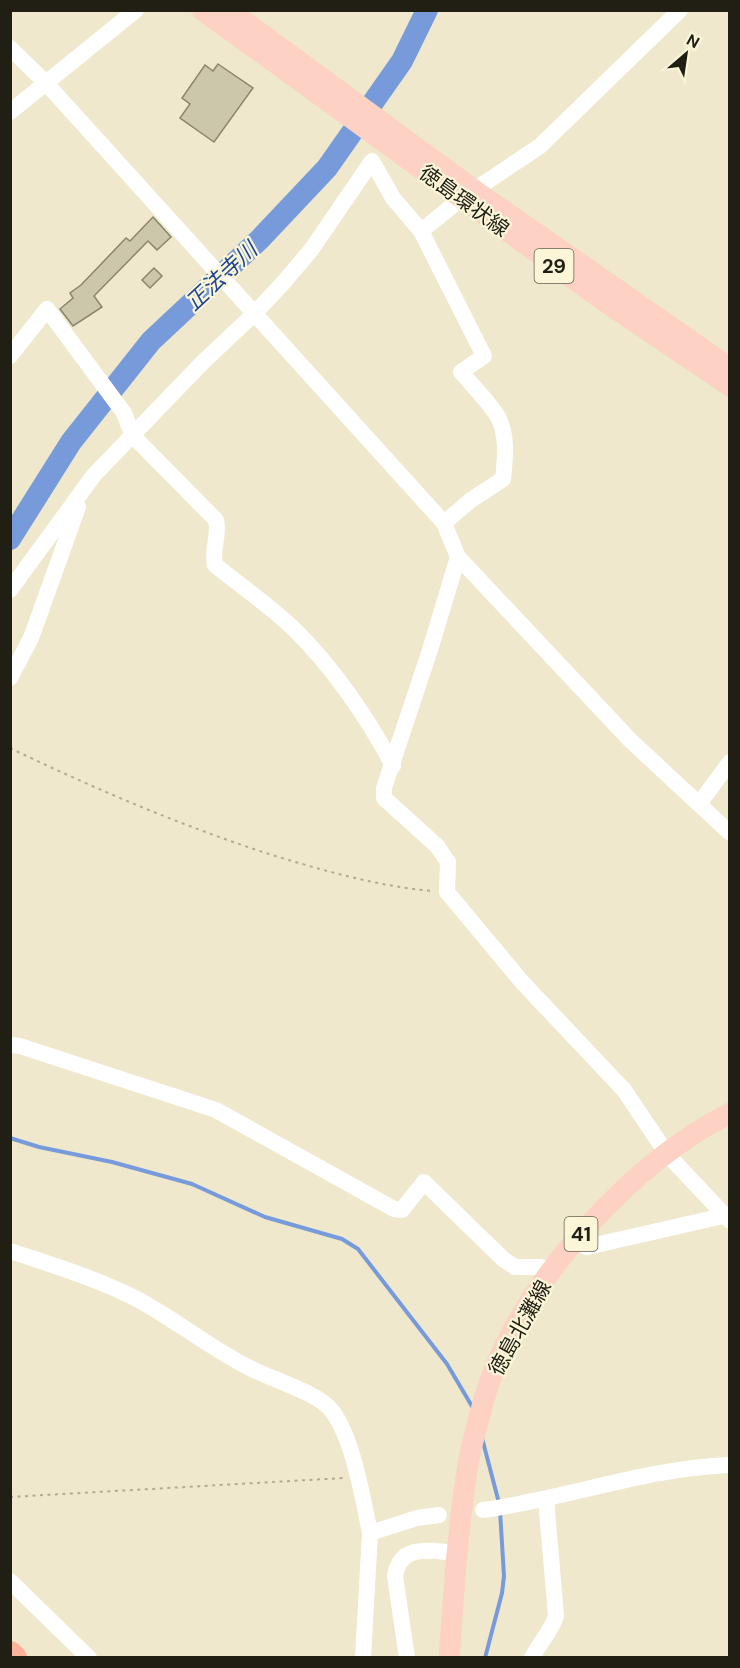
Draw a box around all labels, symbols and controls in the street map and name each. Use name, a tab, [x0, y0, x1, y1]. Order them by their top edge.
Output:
north arrow	[656, 24, 716, 84]
text: N	[683, 29, 703, 53]
street label: 徳島環状線	[413, 159, 515, 243]
water label: 正法寺川	[179, 234, 265, 317]
road number: 29	[534, 249, 574, 283]
road number: 41	[564, 1217, 598, 1251]
street label: 徳島北灘線	[482, 1275, 558, 1381]

